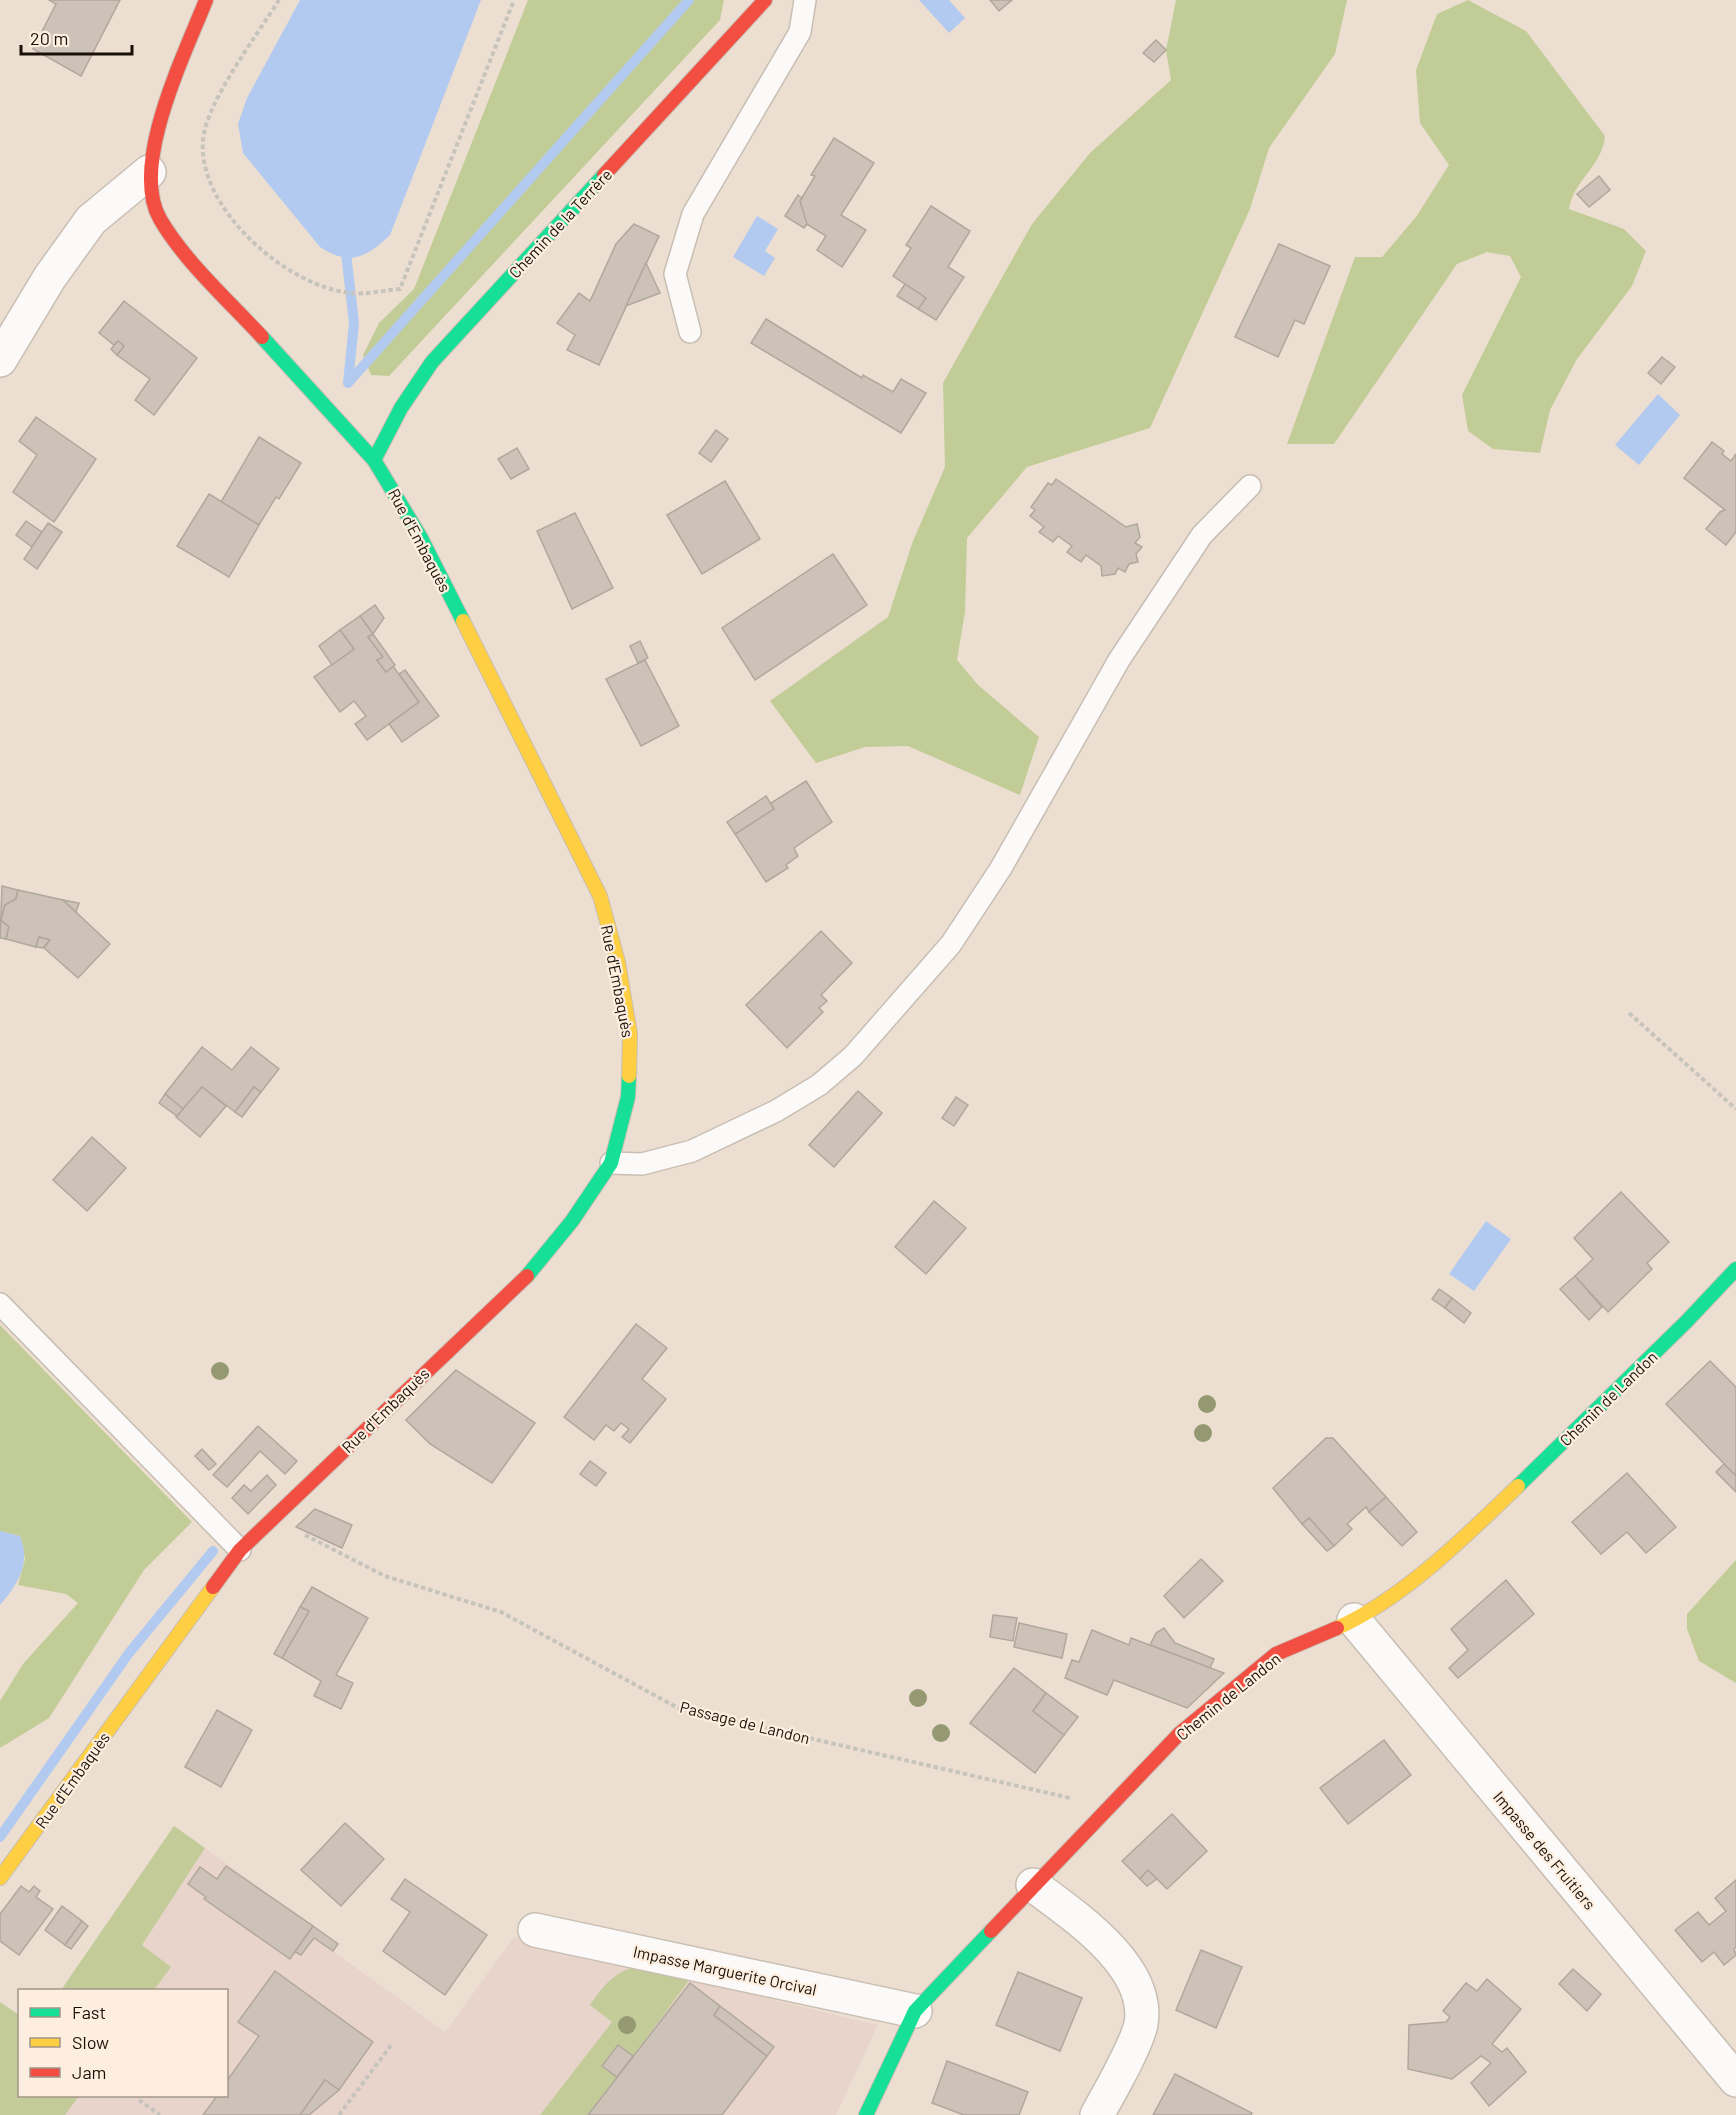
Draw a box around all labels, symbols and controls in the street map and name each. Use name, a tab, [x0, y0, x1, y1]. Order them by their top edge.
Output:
scale bar	[21, 18, 132, 56]
text: 20 m	[30, 27, 68, 49]
street label: Chemin de la Terrère	[505, 164, 615, 282]
street label: Rue d'Embaquès	[385, 485, 455, 595]
street label: Rue d'Embaquès	[598, 923, 638, 1039]
street label: Chemin de Landon	[1555, 1347, 1661, 1449]
street label: Rue d'Embaquès	[337, 1363, 433, 1457]
street label: Chemin de Landon	[1172, 1648, 1284, 1744]
street label: Passage de Landon	[678, 1697, 812, 1747]
street label: Rue d'Embaquès	[31, 1728, 113, 1832]
street label: Impasse des Fruitiers	[1490, 1787, 1600, 1913]
street label: Impasse Marguerite Orcival	[632, 1941, 818, 1999]
legend	[18, 1989, 228, 2097]
text: Fast	[72, 2001, 106, 2023]
text: Slow	[72, 2031, 109, 2053]
text: Jam	[72, 2061, 106, 2083]

